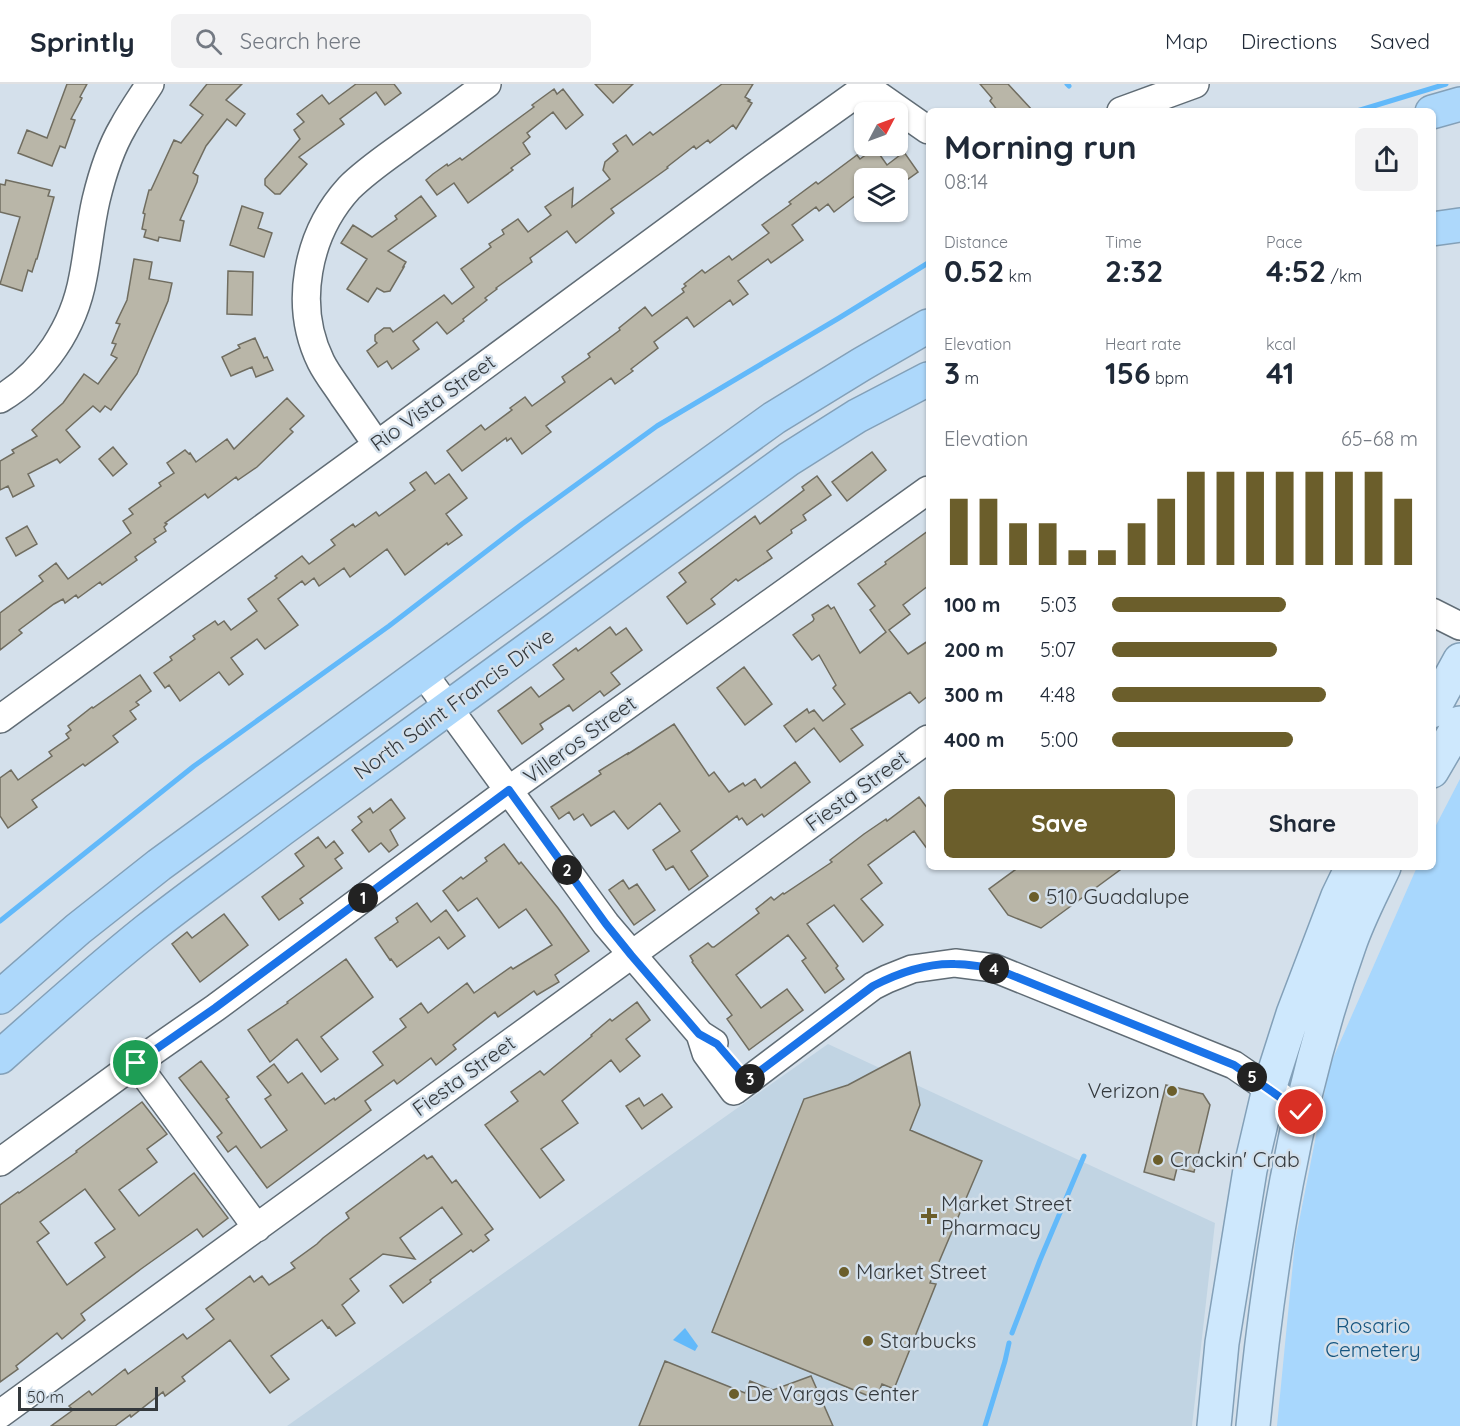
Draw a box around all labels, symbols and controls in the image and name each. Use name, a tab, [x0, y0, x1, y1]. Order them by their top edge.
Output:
search box	[171, 14, 591, 68]
text: Sprintly	[30, 24, 135, 59]
icon: search	[192, 25, 225, 58]
text: Search here	[240, 27, 361, 55]
text: Map	[1165, 28, 1208, 54]
text: Directions	[1241, 28, 1337, 54]
text: Saved	[1370, 28, 1430, 54]
north arrow	[854, 102, 908, 156]
map controls	[854, 102, 908, 222]
text: Morning run	[944, 126, 1137, 167]
button: share	[1355, 128, 1418, 191]
button: layers	[854, 168, 908, 222]
text: 08:14	[944, 169, 988, 194]
text: Distance	[944, 232, 1008, 252]
text: Time	[1105, 232, 1142, 252]
text: Pace	[1266, 232, 1302, 252]
text: 0.52	[944, 252, 1004, 290]
text: 2:32	[1105, 252, 1163, 290]
text: 4:52	[1266, 252, 1326, 290]
text: km	[1004, 266, 1032, 286]
text: /km	[1326, 266, 1362, 286]
text: Elevation	[944, 334, 1011, 354]
text: Heart rate	[1105, 334, 1181, 354]
text: kcal	[1266, 334, 1296, 354]
street label: Rio Vista Street	[365, 348, 500, 456]
text: 3	[944, 354, 960, 392]
text: 156	[1105, 354, 1151, 392]
text: 41	[1266, 354, 1294, 392]
text: m	[960, 368, 979, 388]
text: bpm	[1151, 368, 1189, 388]
text: Elevation	[944, 426, 1028, 451]
text: 65–68 m	[1341, 426, 1418, 451]
text: 100 m	[944, 592, 1000, 617]
text: 5:03	[1040, 592, 1077, 617]
street label: North Saint Francis Drive	[348, 622, 558, 784]
text: 200 m	[944, 637, 1004, 662]
text: 5:07	[1040, 637, 1076, 662]
text: 300 m	[944, 682, 1003, 707]
text: 4:48	[1040, 682, 1076, 707]
street label: Villeros Street	[518, 690, 641, 789]
text: 400 m	[944, 727, 1004, 752]
text: 5:00	[1040, 727, 1078, 752]
street label: Fiesta Street	[800, 744, 913, 836]
button: Save	[944, 789, 1175, 858]
button: Share	[1187, 789, 1418, 858]
pin: 2	[552, 855, 582, 885]
text: 2	[562, 860, 572, 880]
pin: 1	[348, 883, 378, 913]
place label: 510 Guadalupe	[1046, 883, 1189, 909]
text: 1	[360, 888, 366, 908]
marker: 510 Guadalupe	[1027, 890, 1041, 904]
pin: 4	[979, 954, 1009, 984]
text: 4	[989, 959, 999, 979]
street label: Fiesta Street	[407, 1029, 520, 1121]
pin	[110, 1037, 161, 1088]
icon: arrive	[119, 1046, 152, 1079]
pin: 5	[1237, 1062, 1267, 1092]
pin: 3	[735, 1064, 765, 1094]
text: 5	[1247, 1067, 1257, 1087]
text: 3	[746, 1069, 754, 1089]
place label: Verizon	[1087, 1077, 1160, 1103]
marker: Verizon	[1165, 1084, 1179, 1098]
pin	[1275, 1086, 1326, 1137]
icon: check	[1284, 1095, 1317, 1128]
place label: Crackin' Crab	[1170, 1146, 1300, 1172]
marker: Crackin' Crab	[1151, 1153, 1165, 1167]
place label: Market Street Pharmacy	[941, 1190, 1072, 1240]
marker: Market Street Pharmacy	[922, 1209, 936, 1223]
place label: Market Street	[856, 1258, 987, 1284]
marker: Market Street	[837, 1265, 851, 1279]
park label: Rosario Cemetery	[1325, 1312, 1421, 1362]
place label: Starbucks	[880, 1327, 976, 1353]
marker: Starbucks	[861, 1334, 875, 1348]
place label: De Vargas Center	[746, 1380, 919, 1406]
scale bar	[18, 1384, 158, 1412]
text: 50 m	[27, 1387, 64, 1407]
marker: De Vargas Center	[727, 1387, 741, 1401]

